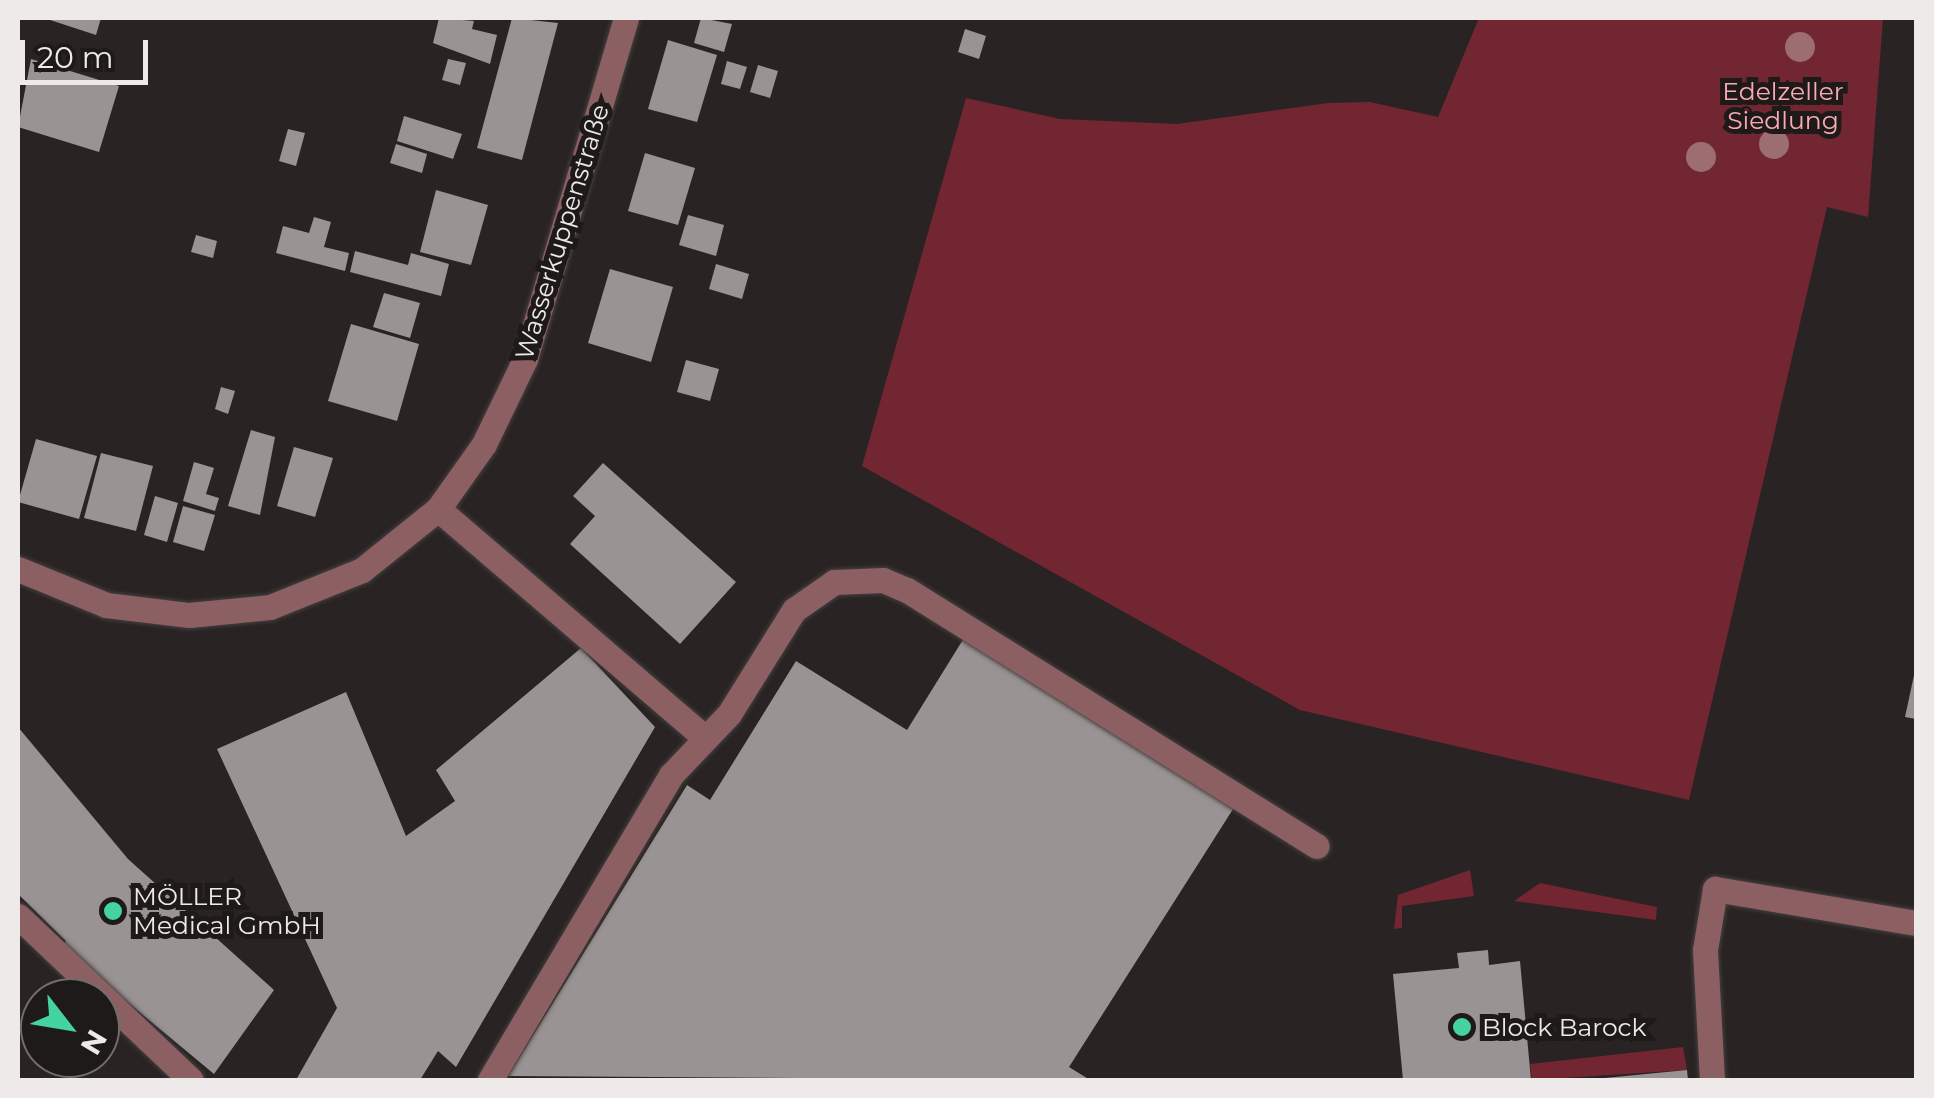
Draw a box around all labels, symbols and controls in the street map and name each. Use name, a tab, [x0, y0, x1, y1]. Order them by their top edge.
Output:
scale bar	[25, 20, 152, 82]
text: 20 m	[37, 39, 114, 76]
park label: Edelzeller Siedlung	[1722, 77, 1844, 136]
street label: Wasserkuppenstraße	[509, 101, 615, 363]
place label: MÖLLER Medical GmbH	[133, 882, 321, 941]
marker: MÖLLER Medical GmbH	[102, 900, 124, 922]
north arrow	[20, 978, 120, 1078]
place label: Block Barock	[1482, 1012, 1646, 1042]
marker: Block Barock	[1451, 1016, 1473, 1038]
text: N	[74, 1024, 114, 1061]

